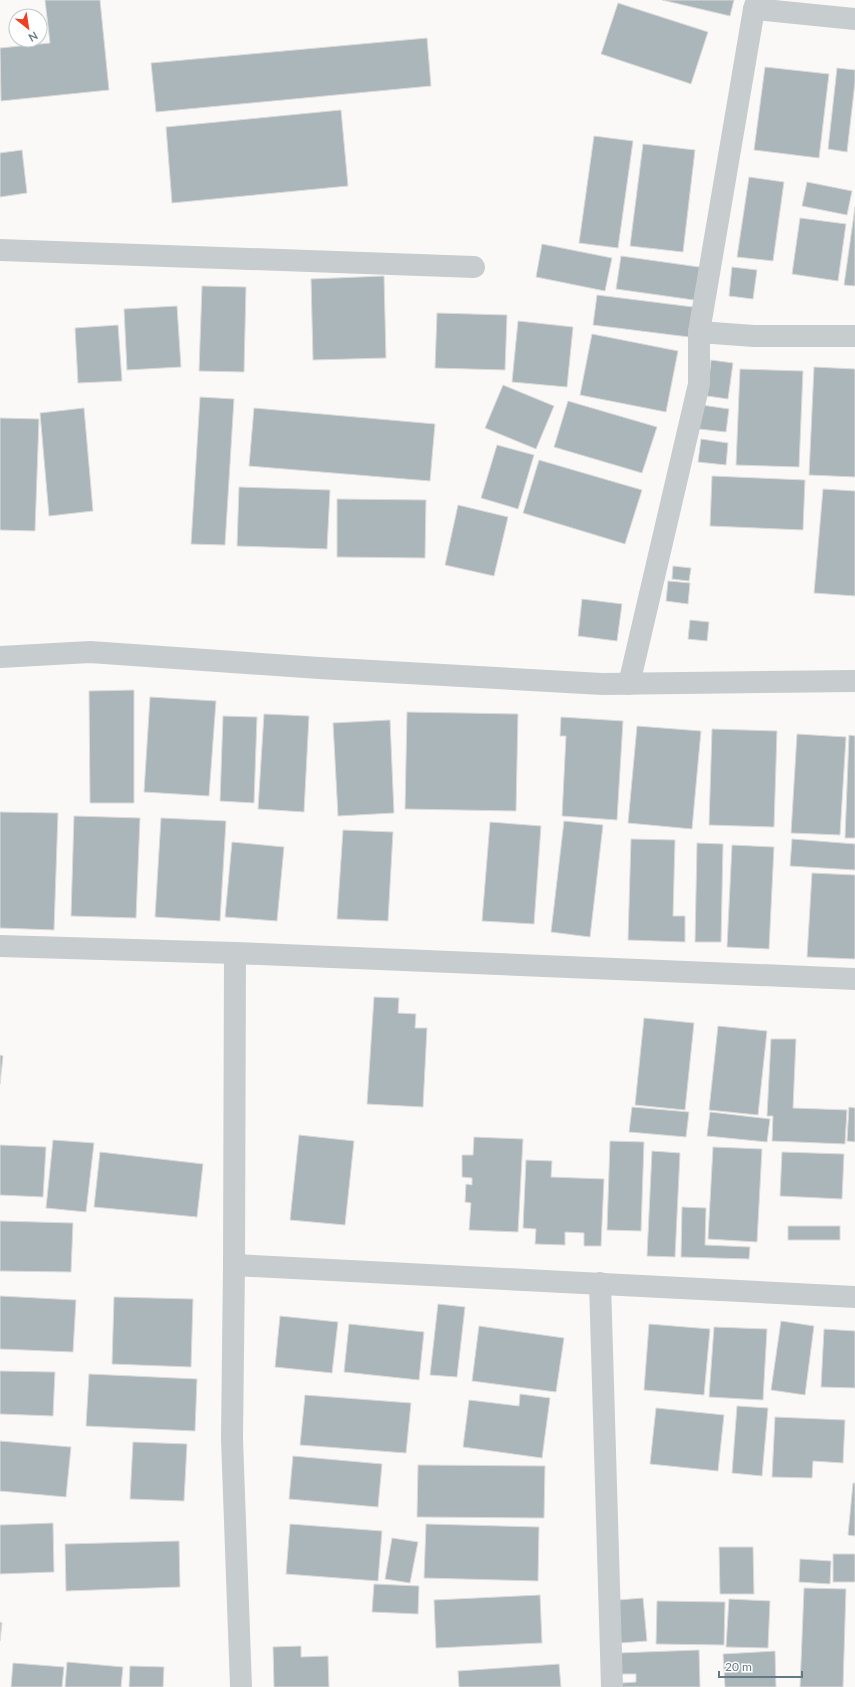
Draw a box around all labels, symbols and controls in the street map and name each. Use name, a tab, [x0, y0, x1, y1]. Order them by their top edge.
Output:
north arrow	[8, 8, 48, 48]
text: N	[26, 29, 40, 45]
scale bar	[719, 1653, 802, 1679]
text: 20 m	[725, 1659, 752, 1674]

